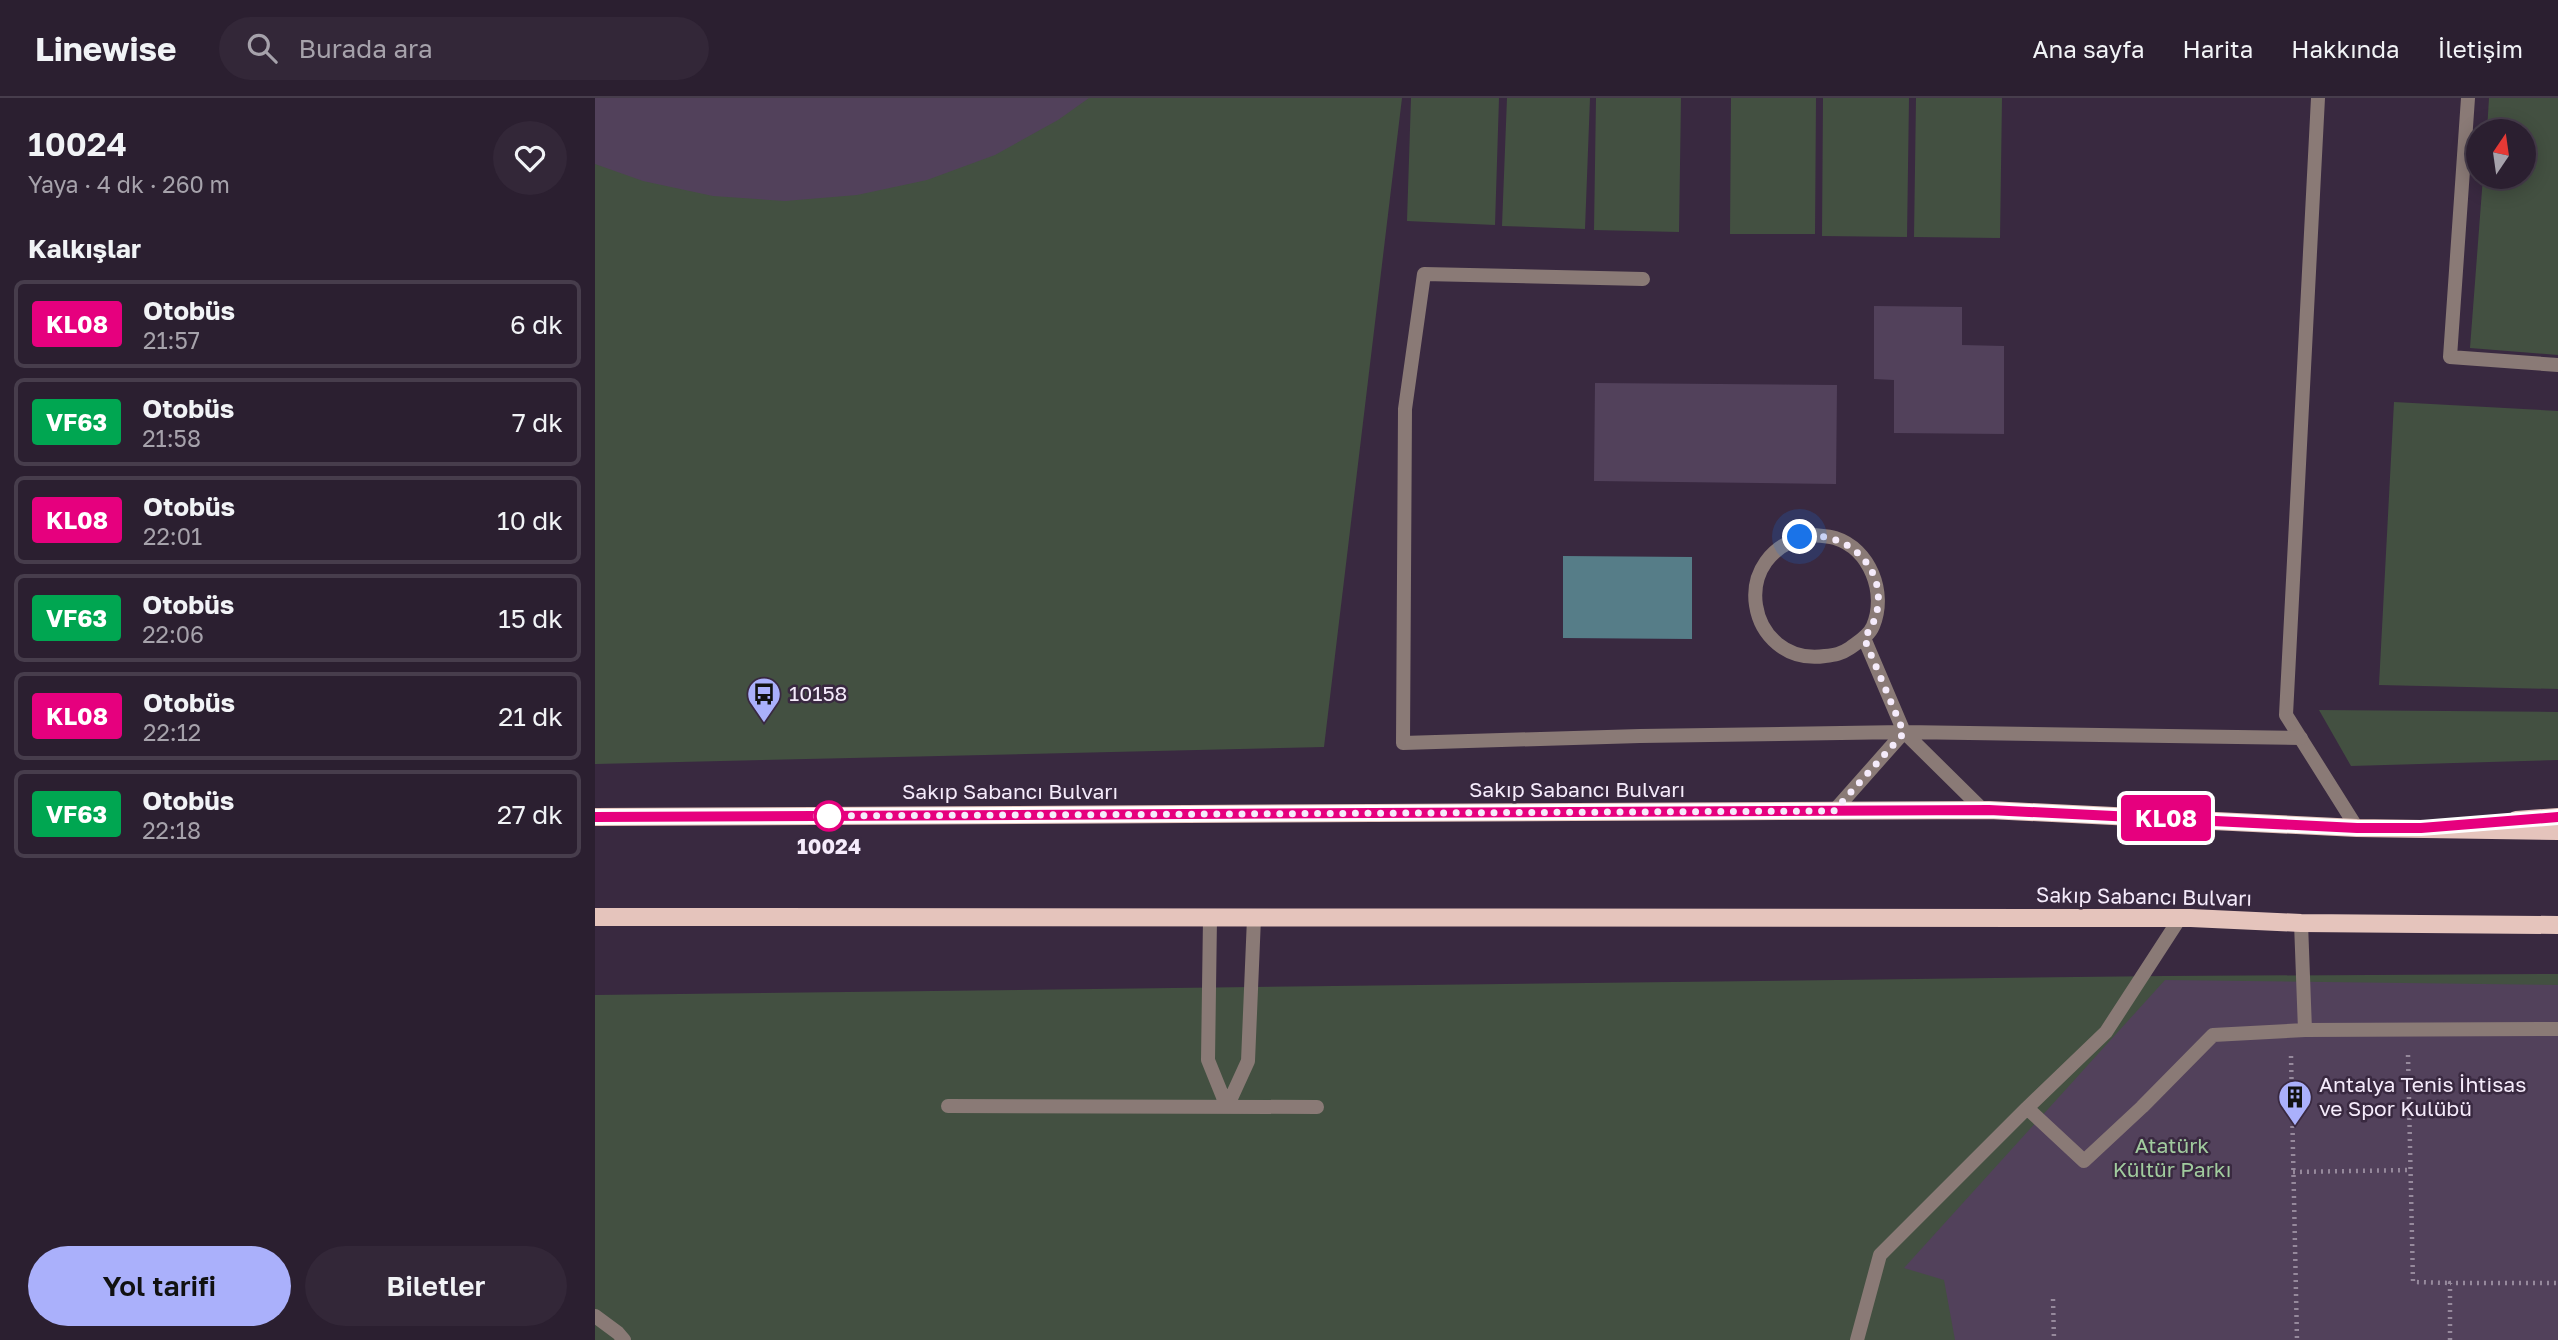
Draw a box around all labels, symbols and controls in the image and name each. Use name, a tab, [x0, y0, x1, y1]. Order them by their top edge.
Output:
search box	[219, 17, 709, 80]
text: Linewise	[35, 29, 177, 68]
icon: search	[243, 29, 281, 67]
text: Burada ara	[299, 33, 433, 64]
text: Ana sayfa	[2033, 34, 2144, 63]
text: Harita	[2182, 34, 2253, 63]
text: Hakkında	[2291, 34, 2400, 63]
text: İletişim	[2438, 34, 2523, 63]
north arrow	[2466, 119, 2536, 189]
map controls	[2466, 119, 2536, 189]
button: heart	[493, 121, 567, 195]
text: 10024	[28, 124, 127, 163]
text: Yaya · 4 dk · 260 m	[28, 170, 230, 198]
text: Kalkışlar	[28, 233, 141, 264]
text: Otobüs	[143, 295, 235, 326]
text: KL08	[46, 309, 108, 338]
text: 6 dk	[510, 309, 563, 340]
text: 21:57	[143, 326, 200, 354]
text: Otobüs	[142, 393, 234, 424]
text: VF63	[46, 407, 107, 436]
text: 7 dk	[512, 407, 563, 438]
text: 21:58	[142, 424, 201, 452]
text: Otobüs	[143, 491, 235, 522]
text: KL08	[46, 505, 108, 534]
text: 10 dk	[497, 505, 563, 536]
your location	[1782, 519, 1817, 554]
text: 22:01	[143, 522, 202, 550]
text: Otobüs	[142, 589, 234, 620]
text: VF63	[46, 603, 107, 632]
text: 15 dk	[498, 603, 563, 634]
text: 22:06	[142, 620, 204, 648]
bus stop icon: 10158	[745, 675, 783, 724]
place label: 10158	[789, 680, 847, 706]
text: Otobüs	[143, 687, 235, 718]
text: KL08	[46, 701, 108, 730]
text: 21 dk	[498, 701, 563, 732]
text: 22:12	[143, 718, 201, 746]
street label: Sakıp Sabancı Bulvarı	[1469, 776, 1685, 802]
street label: Sakıp Sabancı Bulvarı	[902, 778, 1118, 804]
text: Otobüs	[142, 785, 234, 816]
line badge: KL08	[2117, 795, 2215, 841]
text: VF63	[46, 799, 107, 828]
text: 27 dk	[497, 799, 563, 830]
marker: 10024	[814, 801, 844, 831]
text: KL08	[2135, 803, 2197, 832]
text: 22:18	[142, 816, 201, 844]
place label: 10024	[797, 833, 861, 859]
street label: Sakıp Sabancı Bulvarı	[2036, 881, 2252, 911]
place label: Antalya Tenis İhtisas ve Spor Kulübü	[2319, 1071, 2526, 1121]
building icon: Antalya Tenis İhtisas ve Spor Kulübü	[2276, 1078, 2314, 1127]
park label: Atatürk Kültür Parkı	[2113, 1132, 2231, 1182]
button: Yol tarifi	[28, 1246, 291, 1326]
button: Biletler	[305, 1246, 567, 1326]

